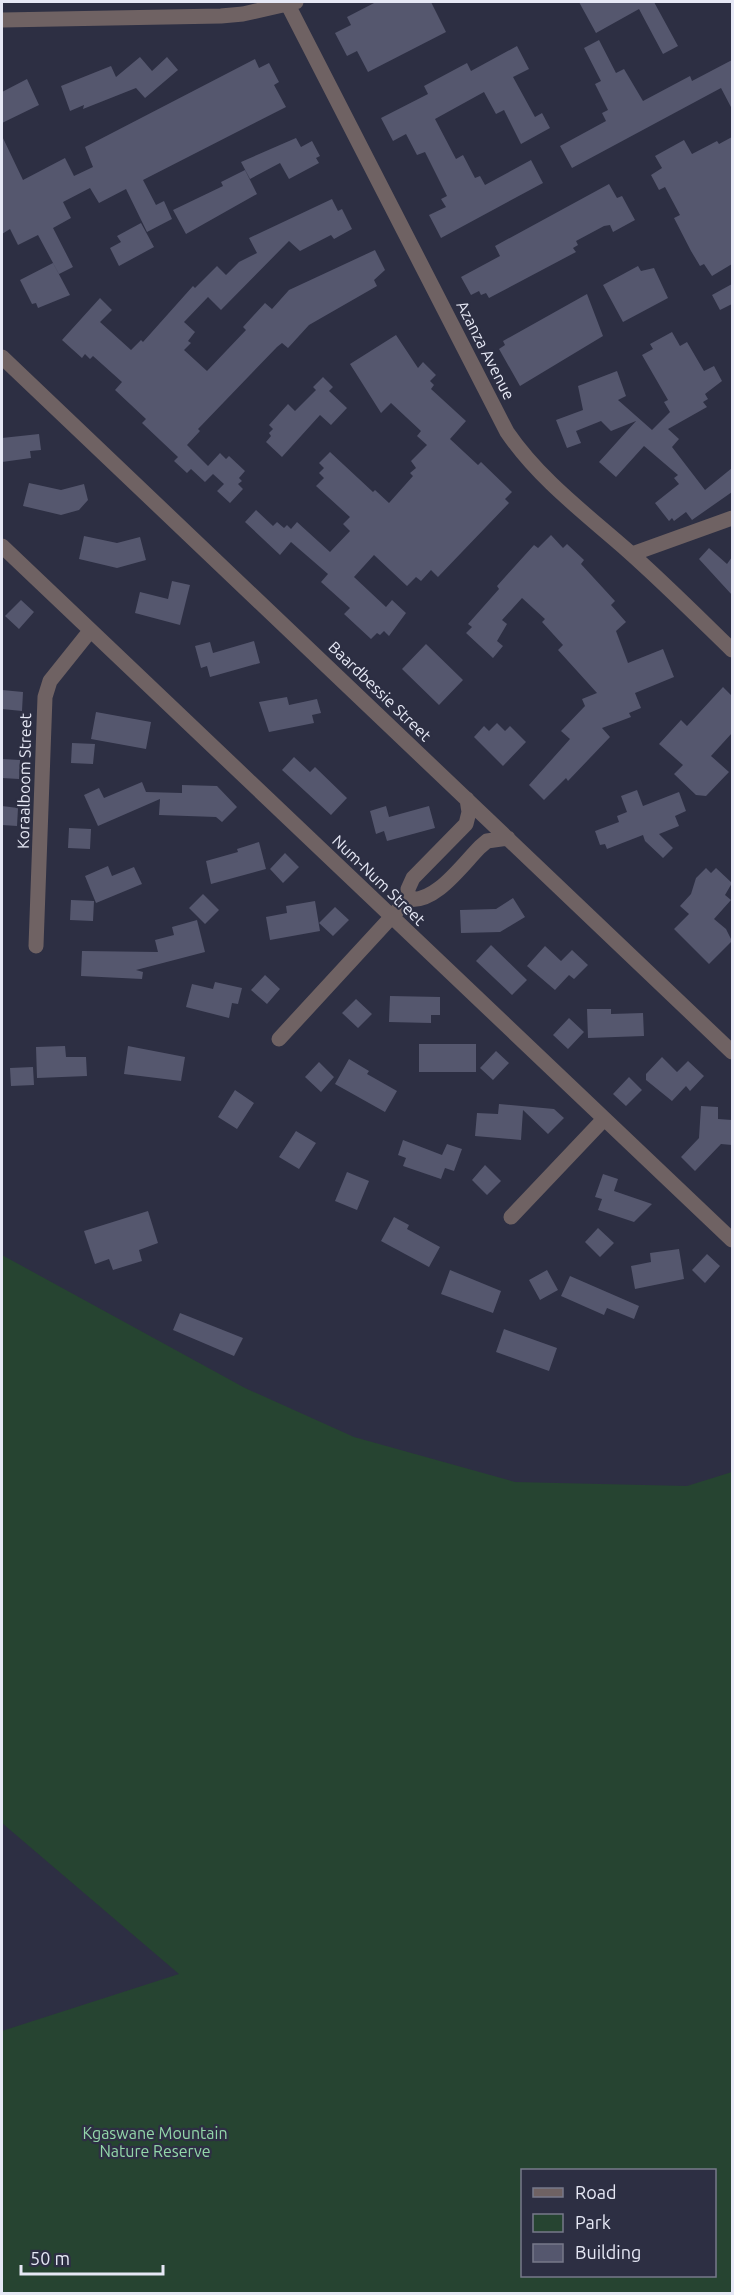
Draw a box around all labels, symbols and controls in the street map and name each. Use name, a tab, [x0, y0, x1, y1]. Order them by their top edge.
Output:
street label: Azanza Avenue	[453, 298, 519, 402]
street label: Baardbessie Street	[325, 638, 435, 745]
street label: Koraalboom Street	[14, 712, 34, 849]
street label: Num-Num Street	[329, 831, 430, 929]
park label: Kgaswane Mountain Nature Reserve	[82, 2124, 228, 2160]
legend	[521, 2169, 716, 2277]
text: Road	[575, 2182, 617, 2202]
text: Park	[575, 2212, 611, 2232]
scale bar	[21, 2238, 164, 2276]
text: Building	[575, 2242, 641, 2262]
text: 50 m	[30, 2248, 70, 2268]

